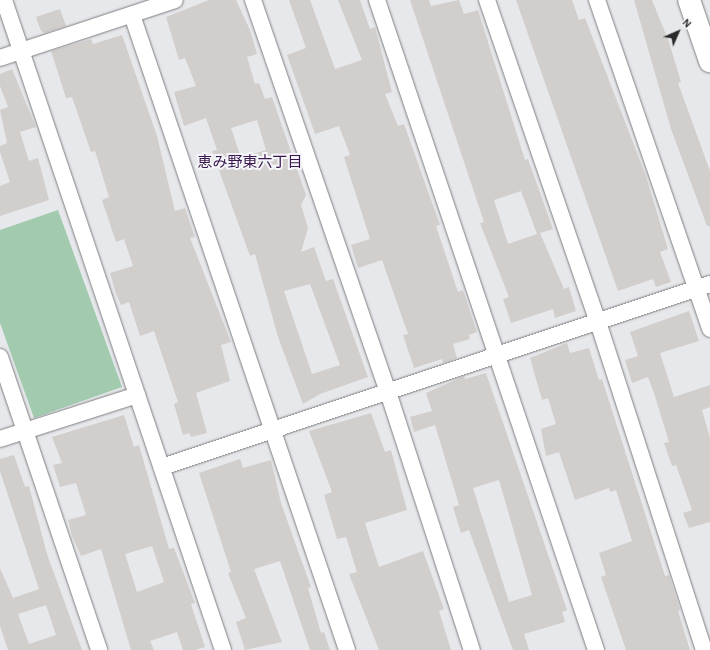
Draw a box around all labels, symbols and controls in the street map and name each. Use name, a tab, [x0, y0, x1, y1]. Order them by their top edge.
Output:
north arrow	[658, 12, 698, 52]
text: N	[680, 17, 693, 30]
district label: 恵み野東六丁目	[198, 154, 302, 172]

